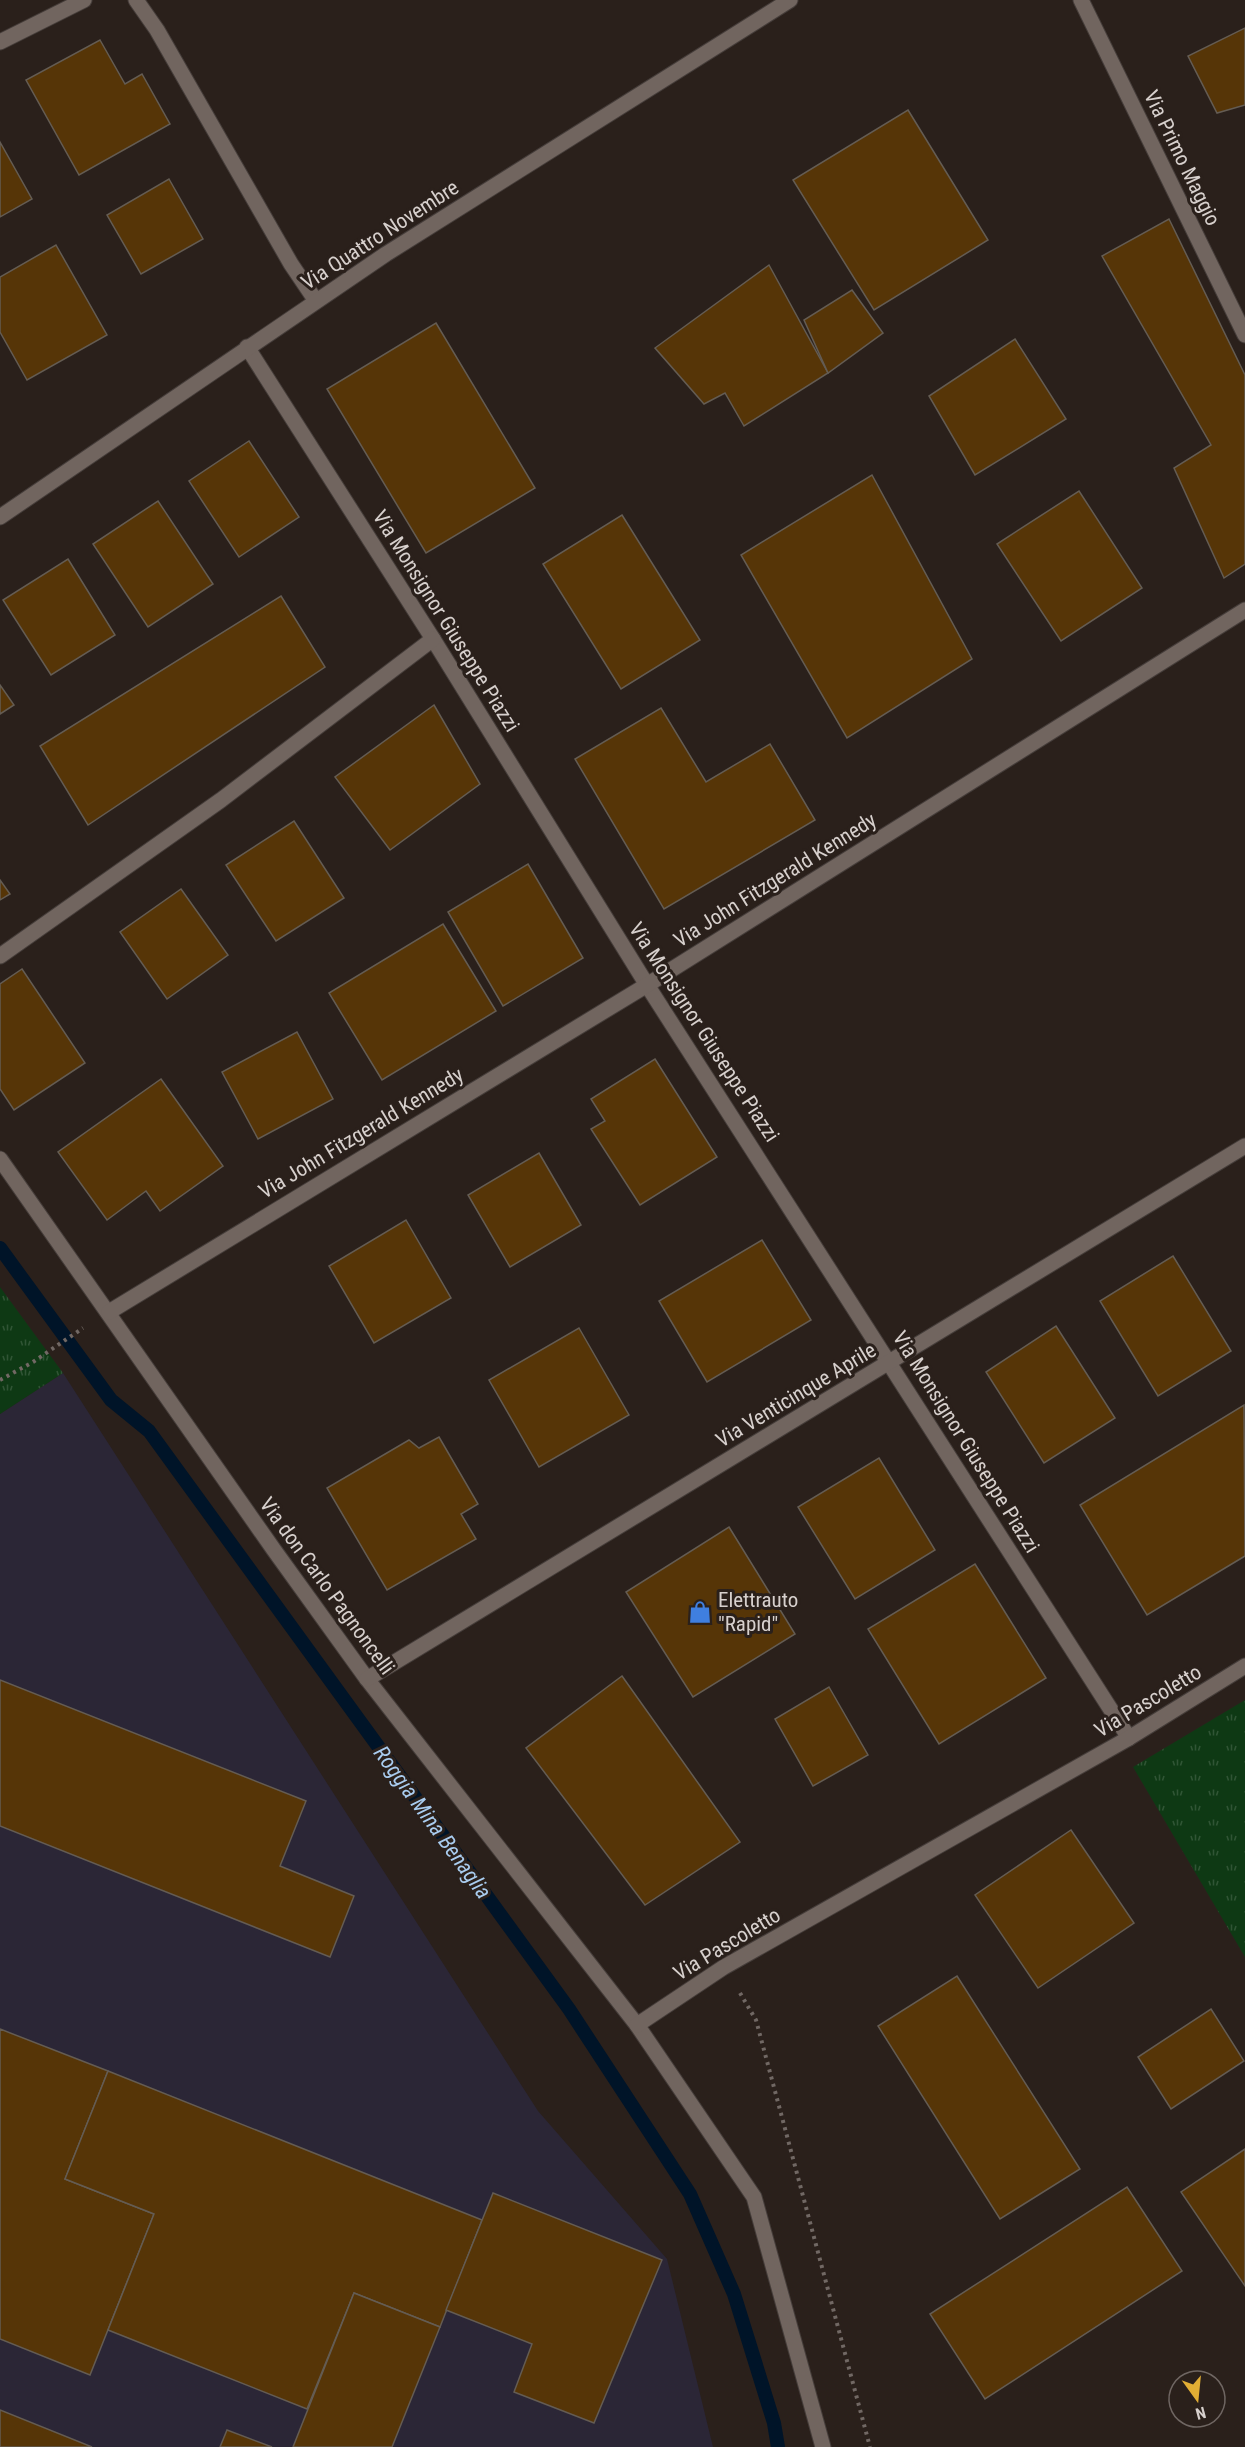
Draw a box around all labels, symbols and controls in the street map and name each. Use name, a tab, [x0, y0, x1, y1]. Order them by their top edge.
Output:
street label: Via Primo Maggio	[1139, 86, 1225, 230]
street label: Via Quattro Novembre	[297, 175, 463, 295]
street label: Via Monsignor Giuseppe Piazzi	[368, 506, 524, 736]
street label: Via John Fitzgerald Kennedy	[669, 808, 881, 952]
street label: Via Monsignor Giuseppe Piazzi	[624, 918, 784, 1146]
street label: Via John Fitzgerald Kennedy	[254, 1062, 468, 1204]
street label: Via Monsignor Giuseppe Piazzi	[888, 1327, 1044, 1557]
street label: Via Venticinque Aprile	[712, 1338, 880, 1452]
street label: Via don Carlo Pagnoncelli	[255, 1493, 399, 1679]
place label: Elettrauto "Rapid"	[718, 1588, 798, 1636]
shop icon: Elettrauto "Rapid"	[687, 1599, 713, 1625]
street label: Via Pascoletto	[1090, 1660, 1206, 1742]
water label: Roggia Mina Benaglia	[369, 1741, 496, 1903]
street label: Via Pascoletto	[669, 1903, 785, 1985]
north arrow	[1167, 2369, 1227, 2429]
text: N	[1194, 2403, 1208, 2423]

